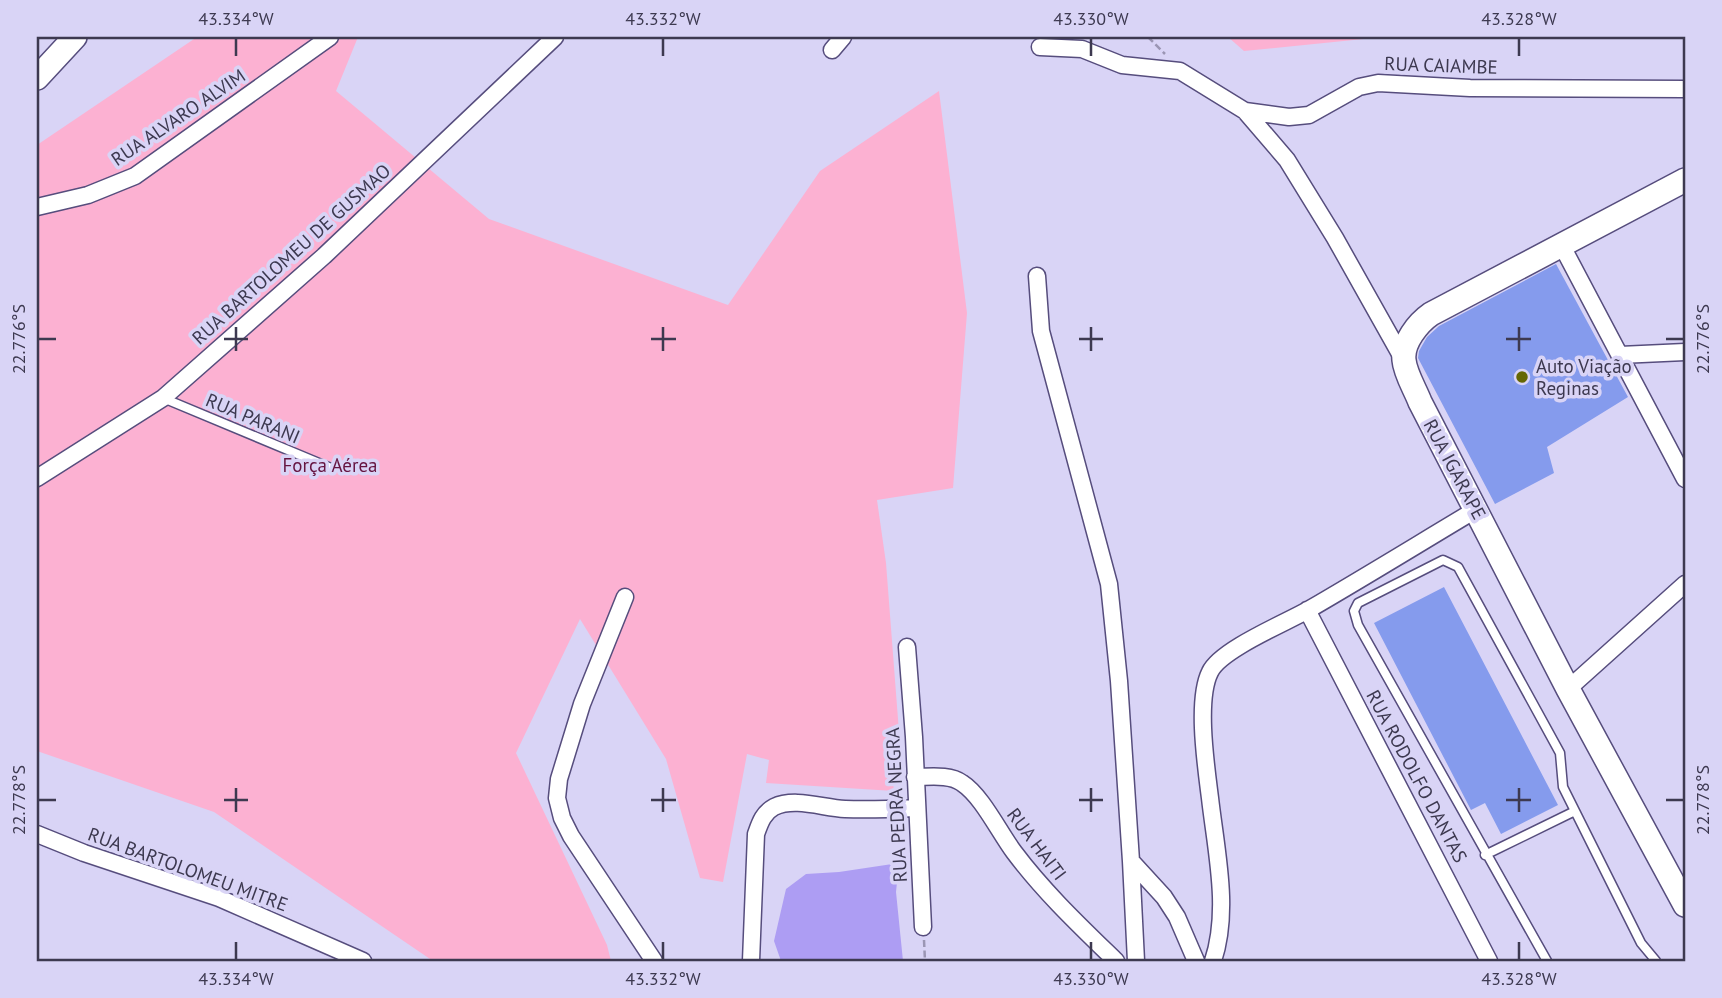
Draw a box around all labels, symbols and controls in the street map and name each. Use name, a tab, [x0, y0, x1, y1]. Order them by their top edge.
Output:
text: 43.334°W	[198, 7, 274, 30]
text: 43.332°W	[625, 7, 701, 30]
text: 43.330°W	[1053, 7, 1129, 30]
text: 43.328°W	[1481, 7, 1557, 30]
street label: RUA CAIAMBE	[1384, 51, 1498, 79]
street label: RUA ALVARO ALVIM	[106, 63, 250, 171]
street label: RUA BARTOLOMEU DE GUSMAO	[187, 159, 395, 349]
text: 22.776°S	[7, 304, 30, 374]
text: 22.776°S	[1691, 304, 1714, 374]
place label: Auto Viação Reginas	[1536, 354, 1632, 400]
marker: Auto Viação Reginas	[1514, 369, 1530, 385]
street label: RUA PARANI	[202, 387, 304, 449]
street label: RUA IGARAPE	[1419, 415, 1491, 523]
park label: Força Aérea	[283, 453, 377, 477]
street label: RUA RODOLFO DANTAS	[1361, 686, 1473, 866]
street label: RUA PEDRA NEGRA	[880, 727, 912, 883]
text: 22.778°S	[7, 765, 30, 835]
text: 22.778°S	[1691, 765, 1714, 835]
street label: RUA HAITI	[1002, 803, 1072, 885]
street label: RUA BARTOLOMEU MITRE	[85, 822, 291, 916]
text: 43.334°W	[198, 967, 274, 990]
text: 43.332°W	[625, 967, 701, 990]
text: 43.330°W	[1053, 967, 1129, 990]
text: 43.328°W	[1481, 967, 1557, 990]

